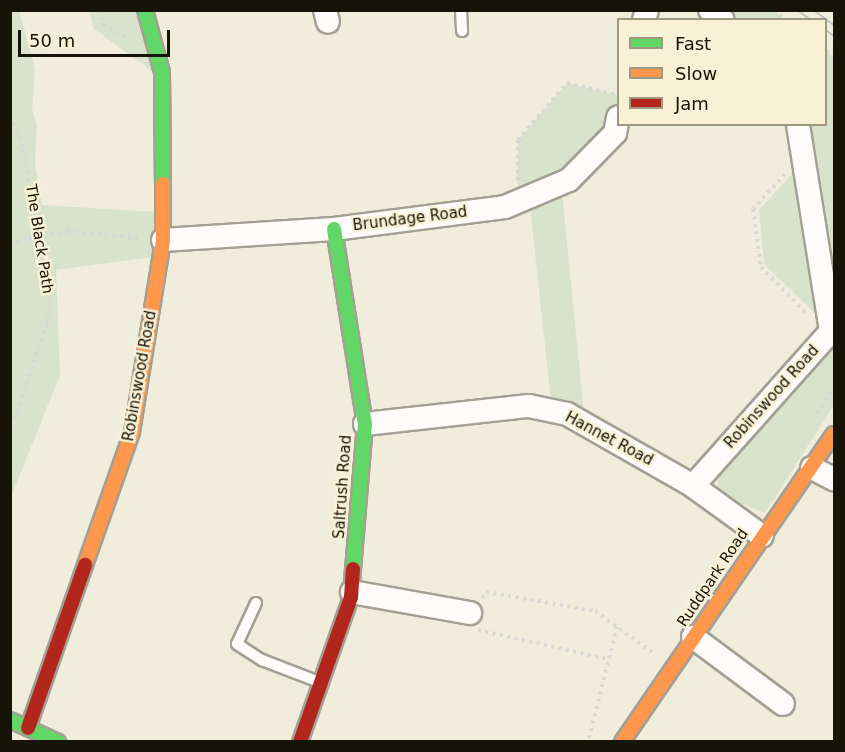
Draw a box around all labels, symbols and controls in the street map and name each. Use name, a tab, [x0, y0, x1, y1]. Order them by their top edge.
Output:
scale bar	[21, 18, 172, 56]
legend	[617, 18, 827, 126]
text: 50 m	[29, 30, 75, 51]
text: Fast	[675, 33, 711, 54]
text: Slow	[675, 63, 717, 84]
text: Jam	[675, 93, 709, 114]
street label: The Black Path	[21, 183, 57, 295]
street label: Brundage Road	[352, 203, 468, 235]
street label: Robinswood Road	[120, 309, 160, 443]
street label: Robinswood Road	[721, 342, 823, 452]
street label: Hannet Road	[562, 408, 656, 470]
street label: Saltrush Road	[330, 434, 356, 540]
street label: Ruddpark Road	[674, 526, 752, 630]

